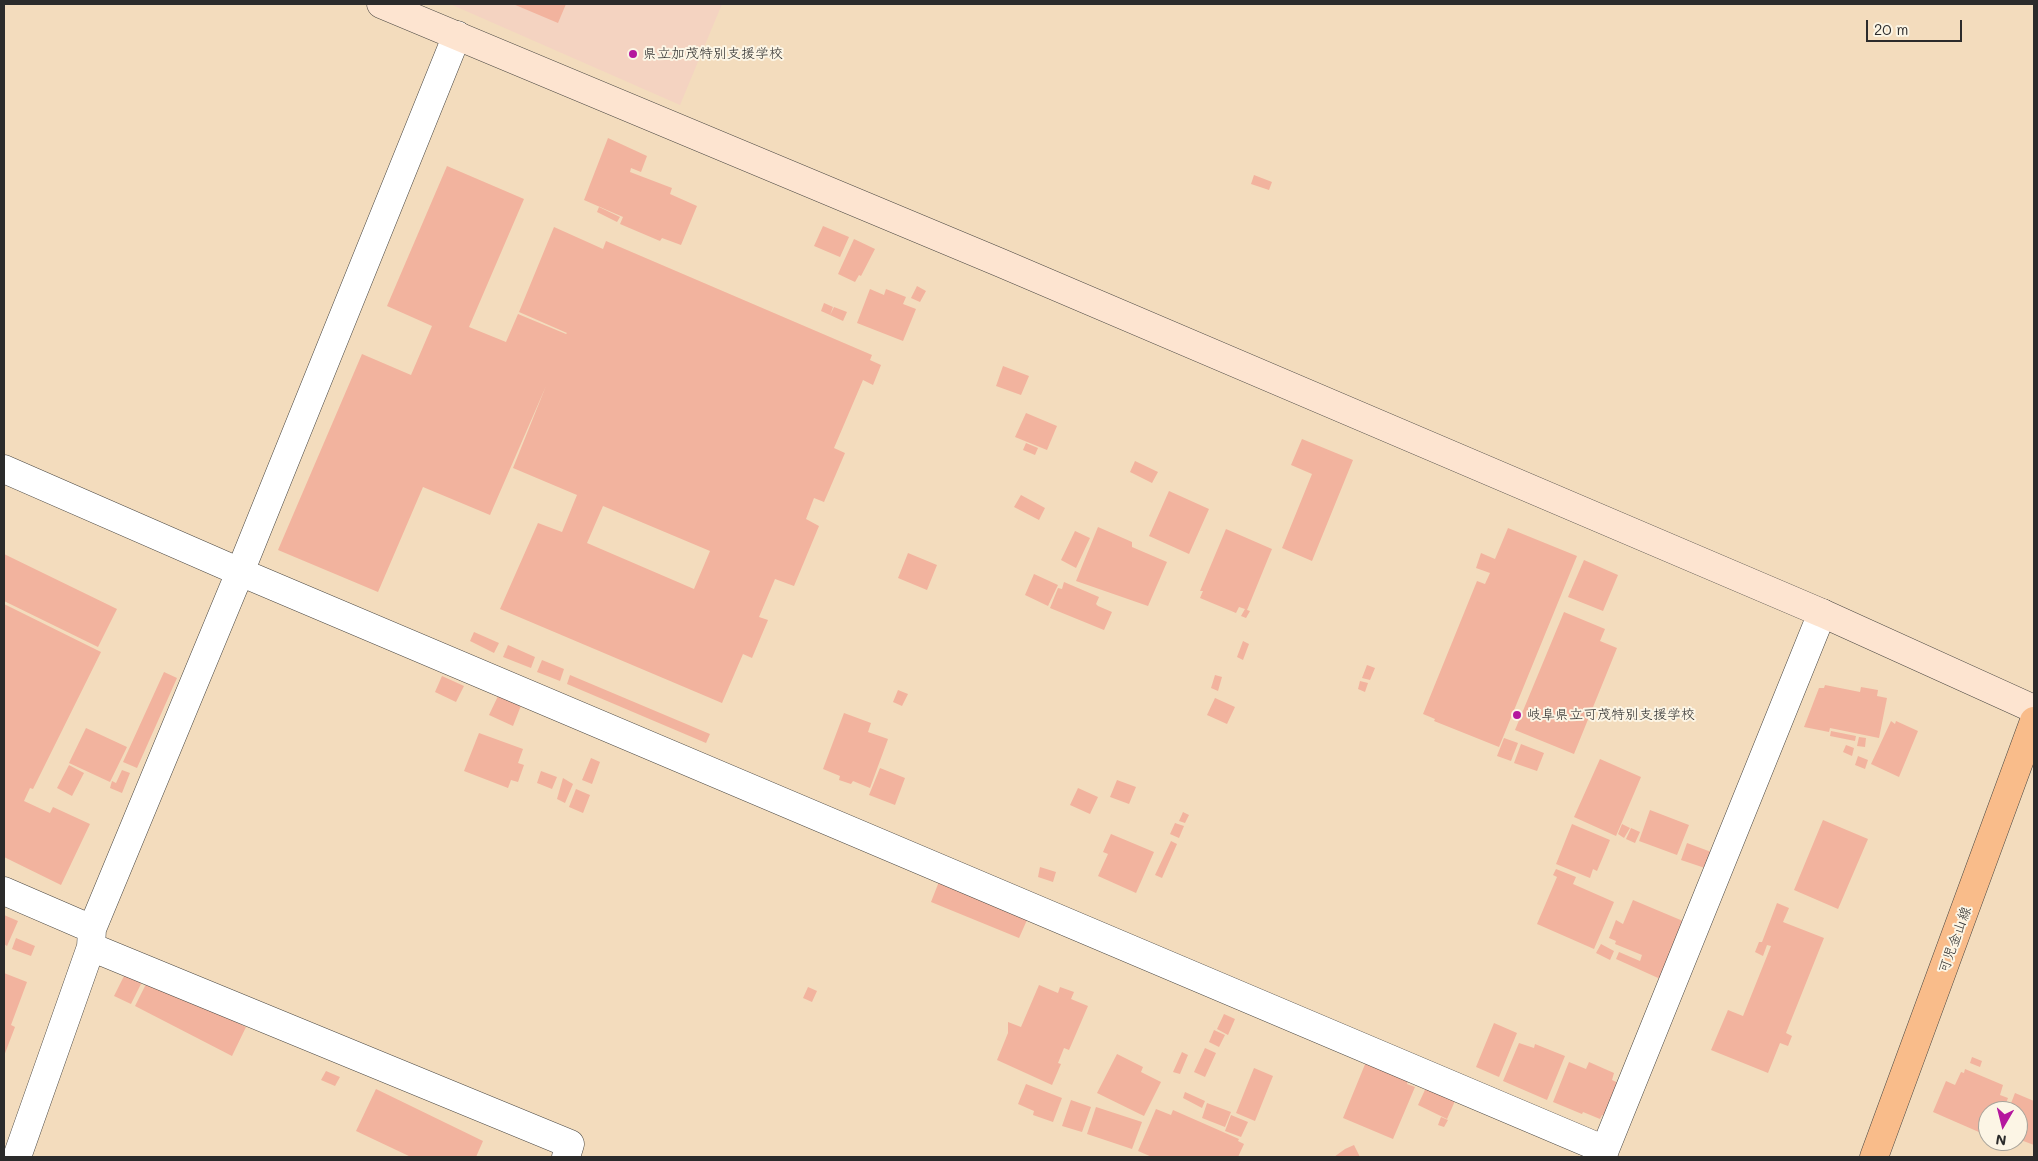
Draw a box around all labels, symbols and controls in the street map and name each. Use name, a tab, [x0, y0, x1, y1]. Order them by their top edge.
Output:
scale bar	[1868, 10, 1964, 42]
text: 20 m	[1874, 19, 1908, 39]
place label: 県立加茂特別支援学校	[643, 46, 783, 62]
marker: 県立加茂特別支援学校	[627, 48, 639, 60]
place label: 岐阜県立可茂特別支援学校	[1527, 707, 1695, 723]
marker: 岐阜県立可茂特別支援学校	[1511, 709, 1523, 721]
street label: 可児金山線	[1935, 904, 1975, 976]
north arrow	[1978, 1101, 2028, 1151]
text: N	[1994, 1130, 2008, 1151]

